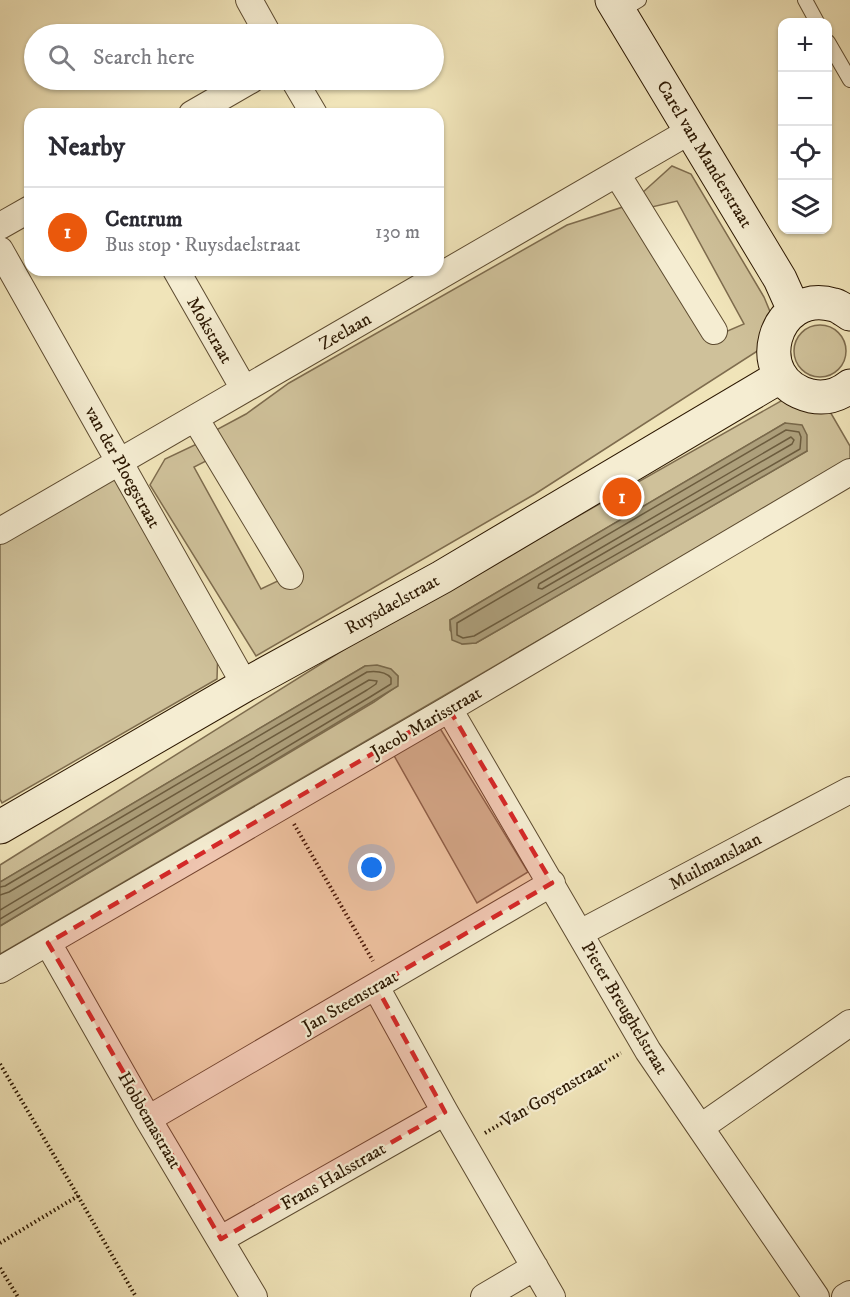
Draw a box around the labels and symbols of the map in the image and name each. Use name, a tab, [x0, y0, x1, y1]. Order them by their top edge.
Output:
street label: Carel van Manderstraat	[651, 77, 757, 232]
street label: Mokstraat	[181, 293, 237, 368]
street label: Zeelaan	[316, 308, 376, 356]
street label: van der Ploegstraat	[79, 402, 165, 533]
pin: 1	[602, 474, 642, 520]
street label: Ruysdaelstraat	[342, 570, 444, 640]
street label: Jacob Marisstraat	[365, 682, 486, 764]
street label: Muilmanslaan	[665, 828, 766, 895]
your location	[357, 853, 386, 882]
street label: Pieter Breughelstraat	[576, 938, 673, 1079]
street label: Jan Steenstraat	[297, 966, 402, 1039]
street label: Van Goyenstraat	[496, 1055, 610, 1133]
street label: Hobbemastraat	[112, 1068, 186, 1173]
street label: Frans Halsstraat	[277, 1138, 390, 1216]

